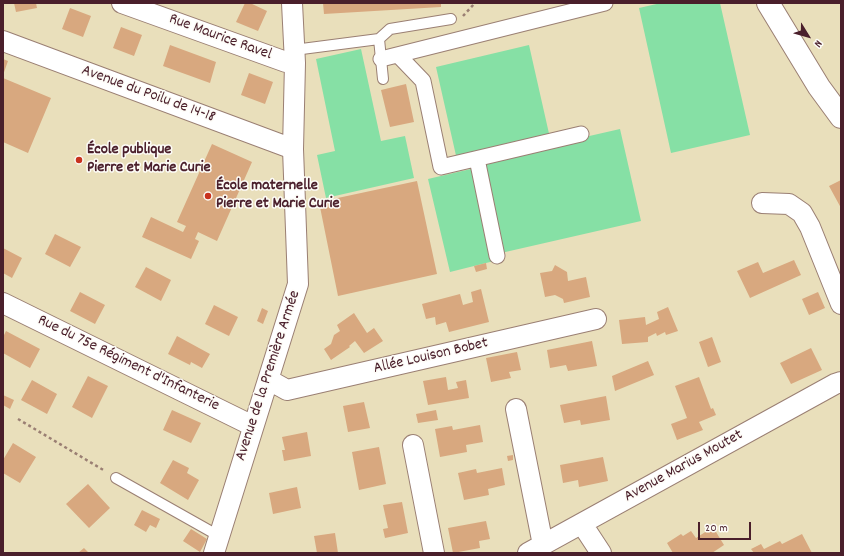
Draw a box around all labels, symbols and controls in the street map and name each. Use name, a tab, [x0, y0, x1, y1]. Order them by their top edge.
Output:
street label: Rue Maurice Ravel	[166, 11, 274, 65]
north arrow	[788, 16, 828, 56]
text: N	[810, 36, 826, 50]
street label: Avenue du Poilu de 14-18	[79, 62, 217, 128]
place label: École publique Pierre et Marie Curie	[87, 141, 211, 179]
marker: École publique Pierre et Marie Curie	[74, 155, 84, 165]
place label: École maternelle Pierre et Marie Curie	[216, 177, 340, 215]
marker: École maternelle Pierre et Marie Curie	[203, 191, 213, 201]
street label: Avenue de la Première Armée	[232, 288, 306, 464]
street label: Rue du 75e Régiment d'Infanterie	[34, 312, 222, 416]
street label: Allée Louison Bobet	[372, 334, 490, 380]
street label: Avenue Marius Moutet	[621, 426, 747, 508]
scale bar	[700, 514, 753, 540]
text: 20 m	[705, 520, 728, 537]

